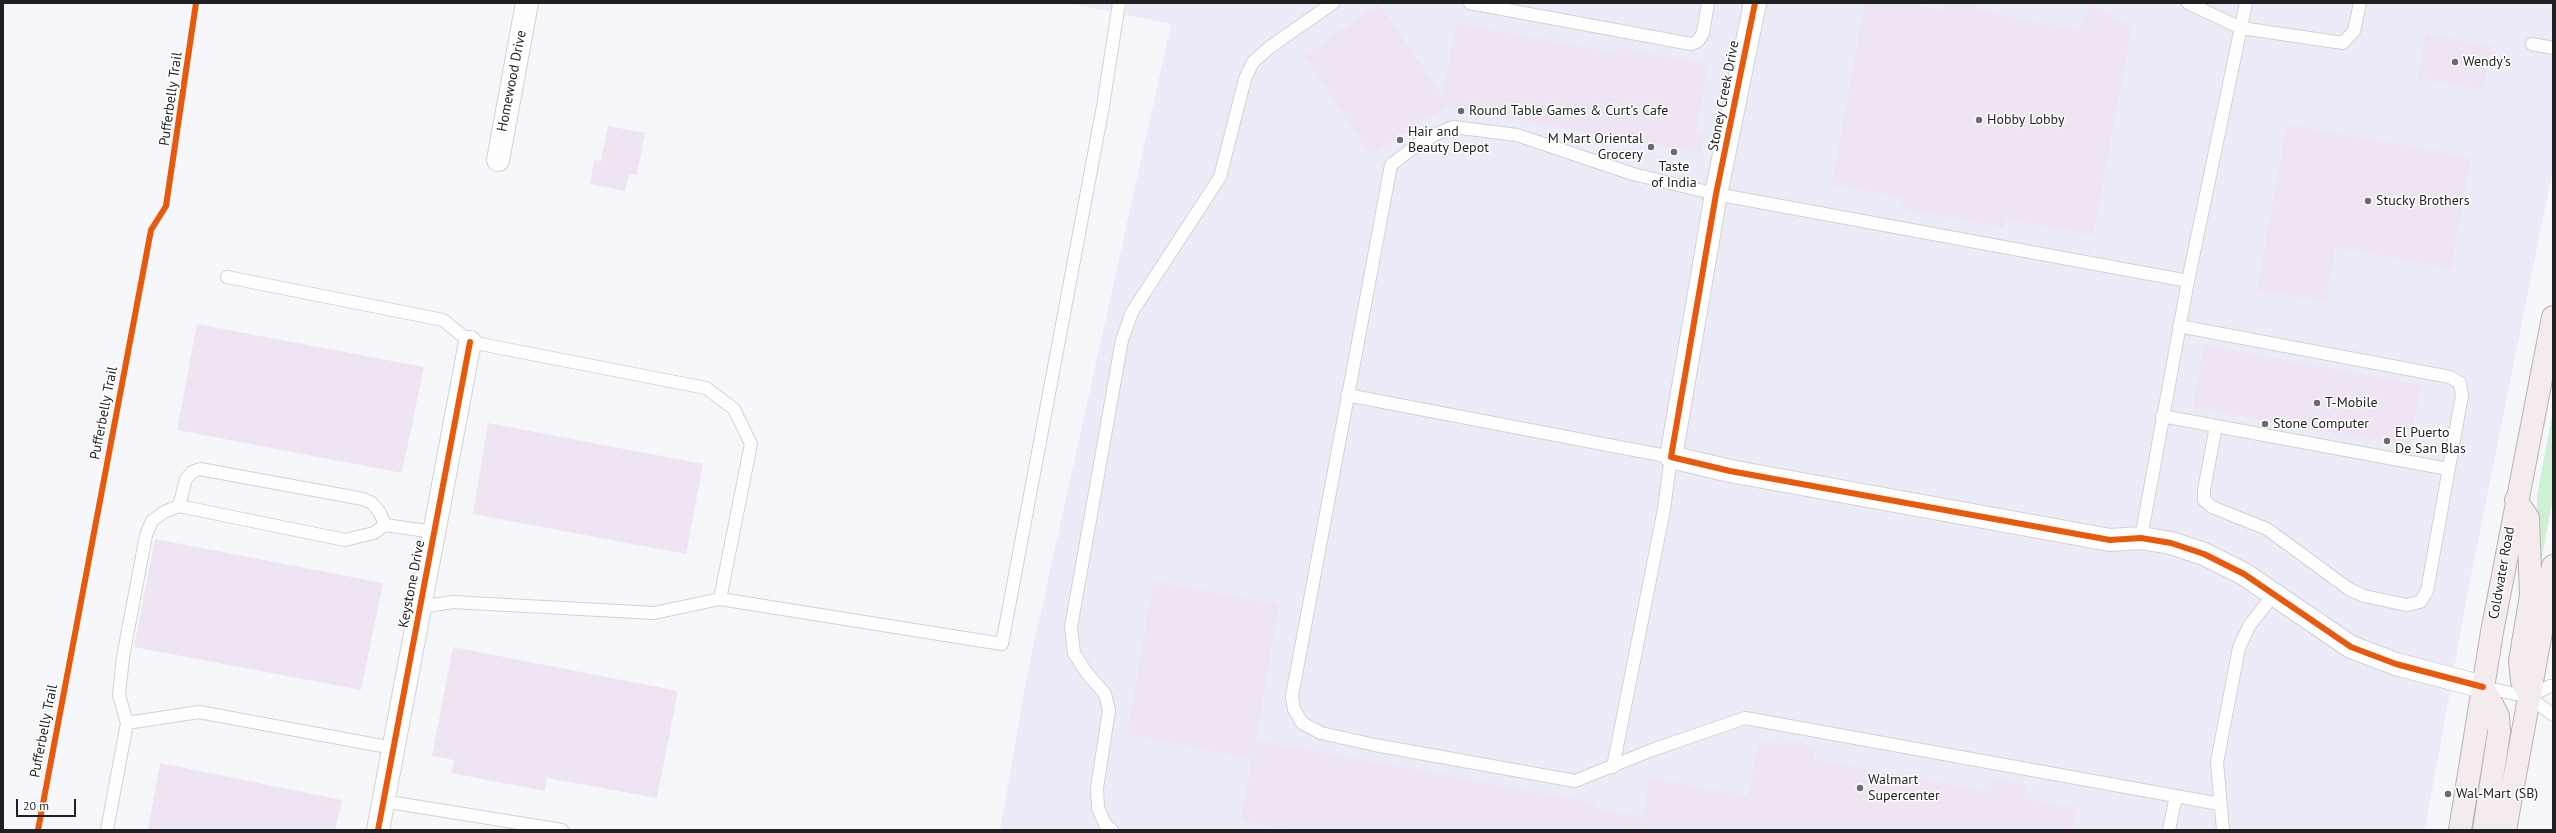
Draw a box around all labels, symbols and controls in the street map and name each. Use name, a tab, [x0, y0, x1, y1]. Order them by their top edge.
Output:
street label: Homewood Drive	[494, 29, 530, 133]
street label: Stoney Creek Drive	[1705, 39, 1743, 153]
street label: Pufferbelly Trail	[156, 51, 186, 147]
place label: Wendy's	[2463, 54, 2511, 70]
marker: Wendy's	[2450, 57, 2460, 67]
place label: Round Table Games & Curt's Cafe	[1469, 103, 1668, 119]
marker: Round Table Games & Curt's Cafe	[1456, 106, 1466, 116]
place label: Hobby Lobby	[1987, 112, 2065, 128]
marker: Hobby Lobby	[1974, 115, 1984, 125]
place label: Hair and Beauty Depot	[1408, 124, 1489, 156]
place label: M Mart Oriental Grocery	[1548, 131, 1643, 164]
marker: Hair and Beauty Depot	[1395, 135, 1405, 145]
marker: M Mart Oriental Grocery	[1646, 142, 1656, 152]
marker: Taste of India	[1669, 147, 1679, 157]
place label: Taste of India	[1651, 159, 1697, 192]
place label: Stucky Brothers	[2376, 193, 2470, 209]
marker: Stucky Brothers	[2363, 196, 2373, 206]
street label: Pufferbelly Trail	[87, 365, 121, 461]
place label: T-Mobile	[2325, 395, 2378, 411]
marker: T-Mobile	[2312, 398, 2322, 408]
place label: Stone Computer	[2273, 416, 2369, 432]
marker: Stone Computer	[2260, 419, 2270, 429]
place label: El Puerto De San Blas	[2395, 425, 2466, 458]
marker: El Puerto De San Blas	[2382, 436, 2392, 446]
street label: Coldwater Road	[2486, 525, 2518, 621]
street label: Keystone Drive	[395, 539, 429, 629]
street label: Pufferbelly Trail	[27, 683, 61, 779]
place label: Walmart Supercenter	[1868, 772, 1940, 804]
marker: Walmart Supercenter	[1855, 783, 1865, 793]
place label: Wal-Mart (SB)	[2456, 786, 2538, 802]
marker: Wal-Mart (SB)	[2443, 789, 2453, 799]
scale bar	[18, 791, 78, 817]
text: 20 m	[23, 798, 49, 813]

